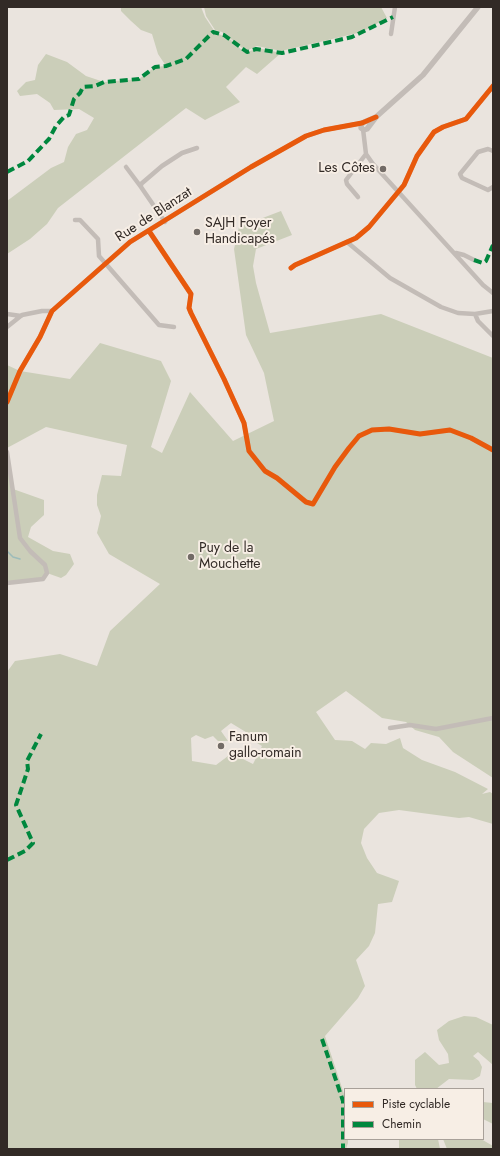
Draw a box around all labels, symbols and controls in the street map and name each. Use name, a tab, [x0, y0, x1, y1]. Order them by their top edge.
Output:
place label: Les Côtes	[318, 161, 375, 177]
marker: Les Côtes	[378, 164, 388, 174]
street label: Rue de Blanzat	[113, 184, 195, 246]
place label: SAJH Foyer Handicapés	[205, 216, 275, 248]
marker: SAJH Foyer Handicapés	[192, 227, 202, 237]
place label: Puy de la Mouchette	[199, 541, 261, 574]
marker: Puy de la Mouchette	[186, 552, 196, 562]
place label: Fanum gallo-romain	[229, 730, 302, 762]
marker: Fanum gallo-romain	[216, 741, 226, 751]
legend	[344, 1088, 484, 1140]
text: Piste cyclable	[382, 1095, 450, 1113]
text: Chemin	[382, 1115, 421, 1133]

